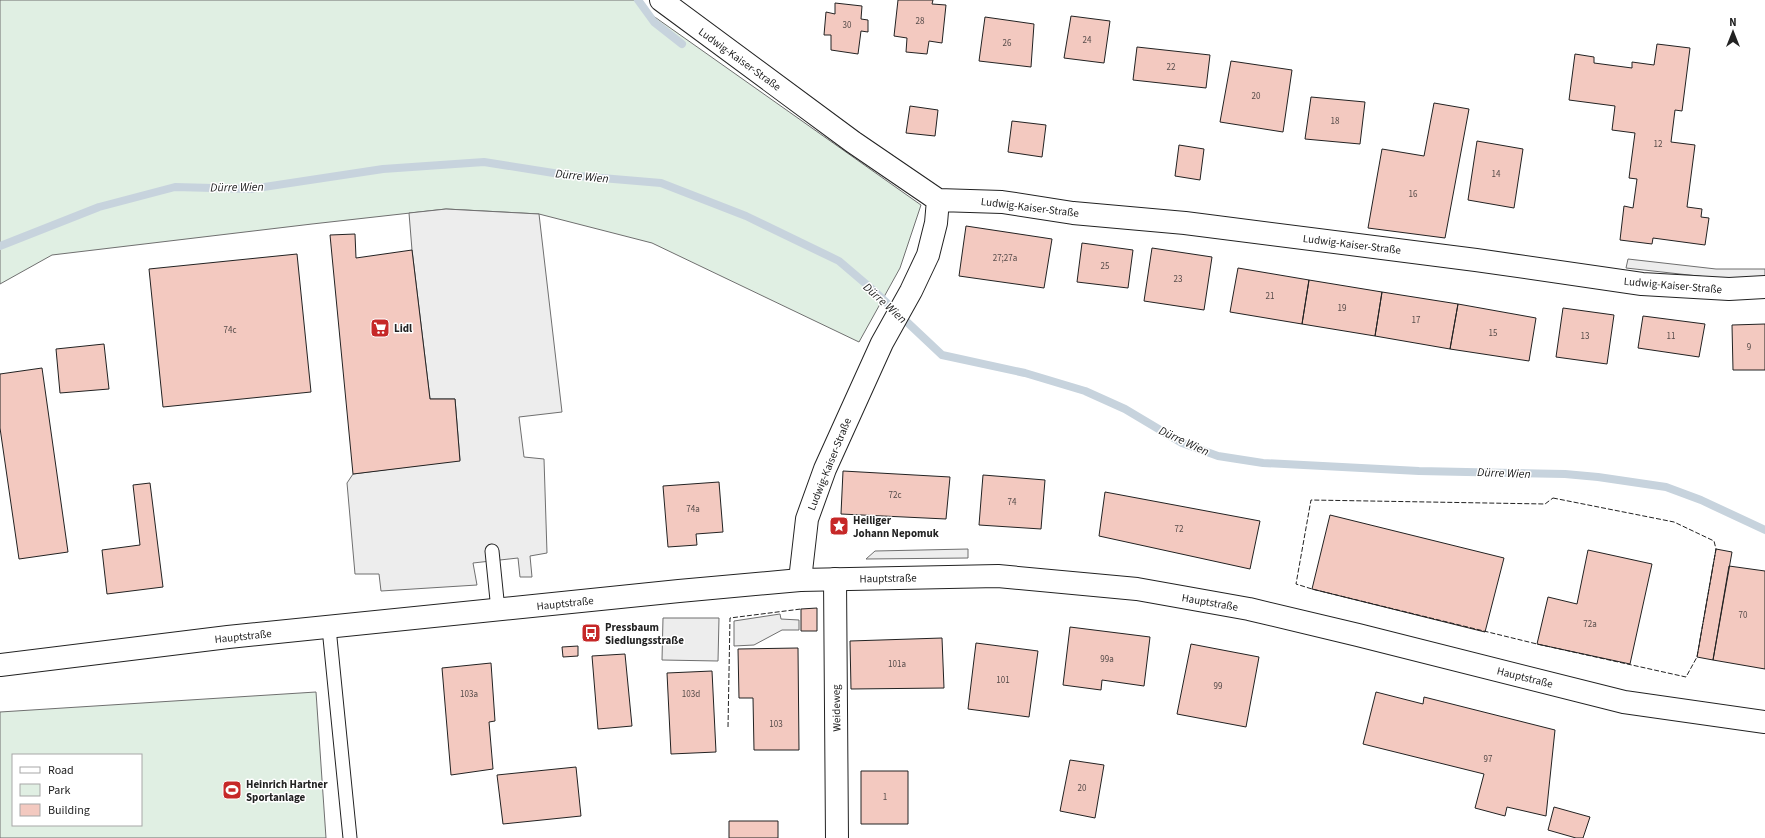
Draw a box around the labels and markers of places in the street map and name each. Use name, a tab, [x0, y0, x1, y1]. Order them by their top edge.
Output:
supermarket icon: Lidl	[369, 317, 391, 339]
place label: Lidl	[394, 321, 413, 336]
place label: Heiliger Johann Nepomuk	[853, 513, 939, 541]
place icon: Heiliger Johann Nepomuk	[828, 515, 850, 537]
place label: Pressbaum Siedlungsstraße	[605, 620, 684, 648]
bus stop icon: Pressbaum Siedlungsstraße	[580, 622, 602, 644]
place label: Heinrich Hartner Sportanlage	[246, 777, 328, 805]
sports icon: Heinrich Hartner Sportanlage	[221, 779, 243, 801]

